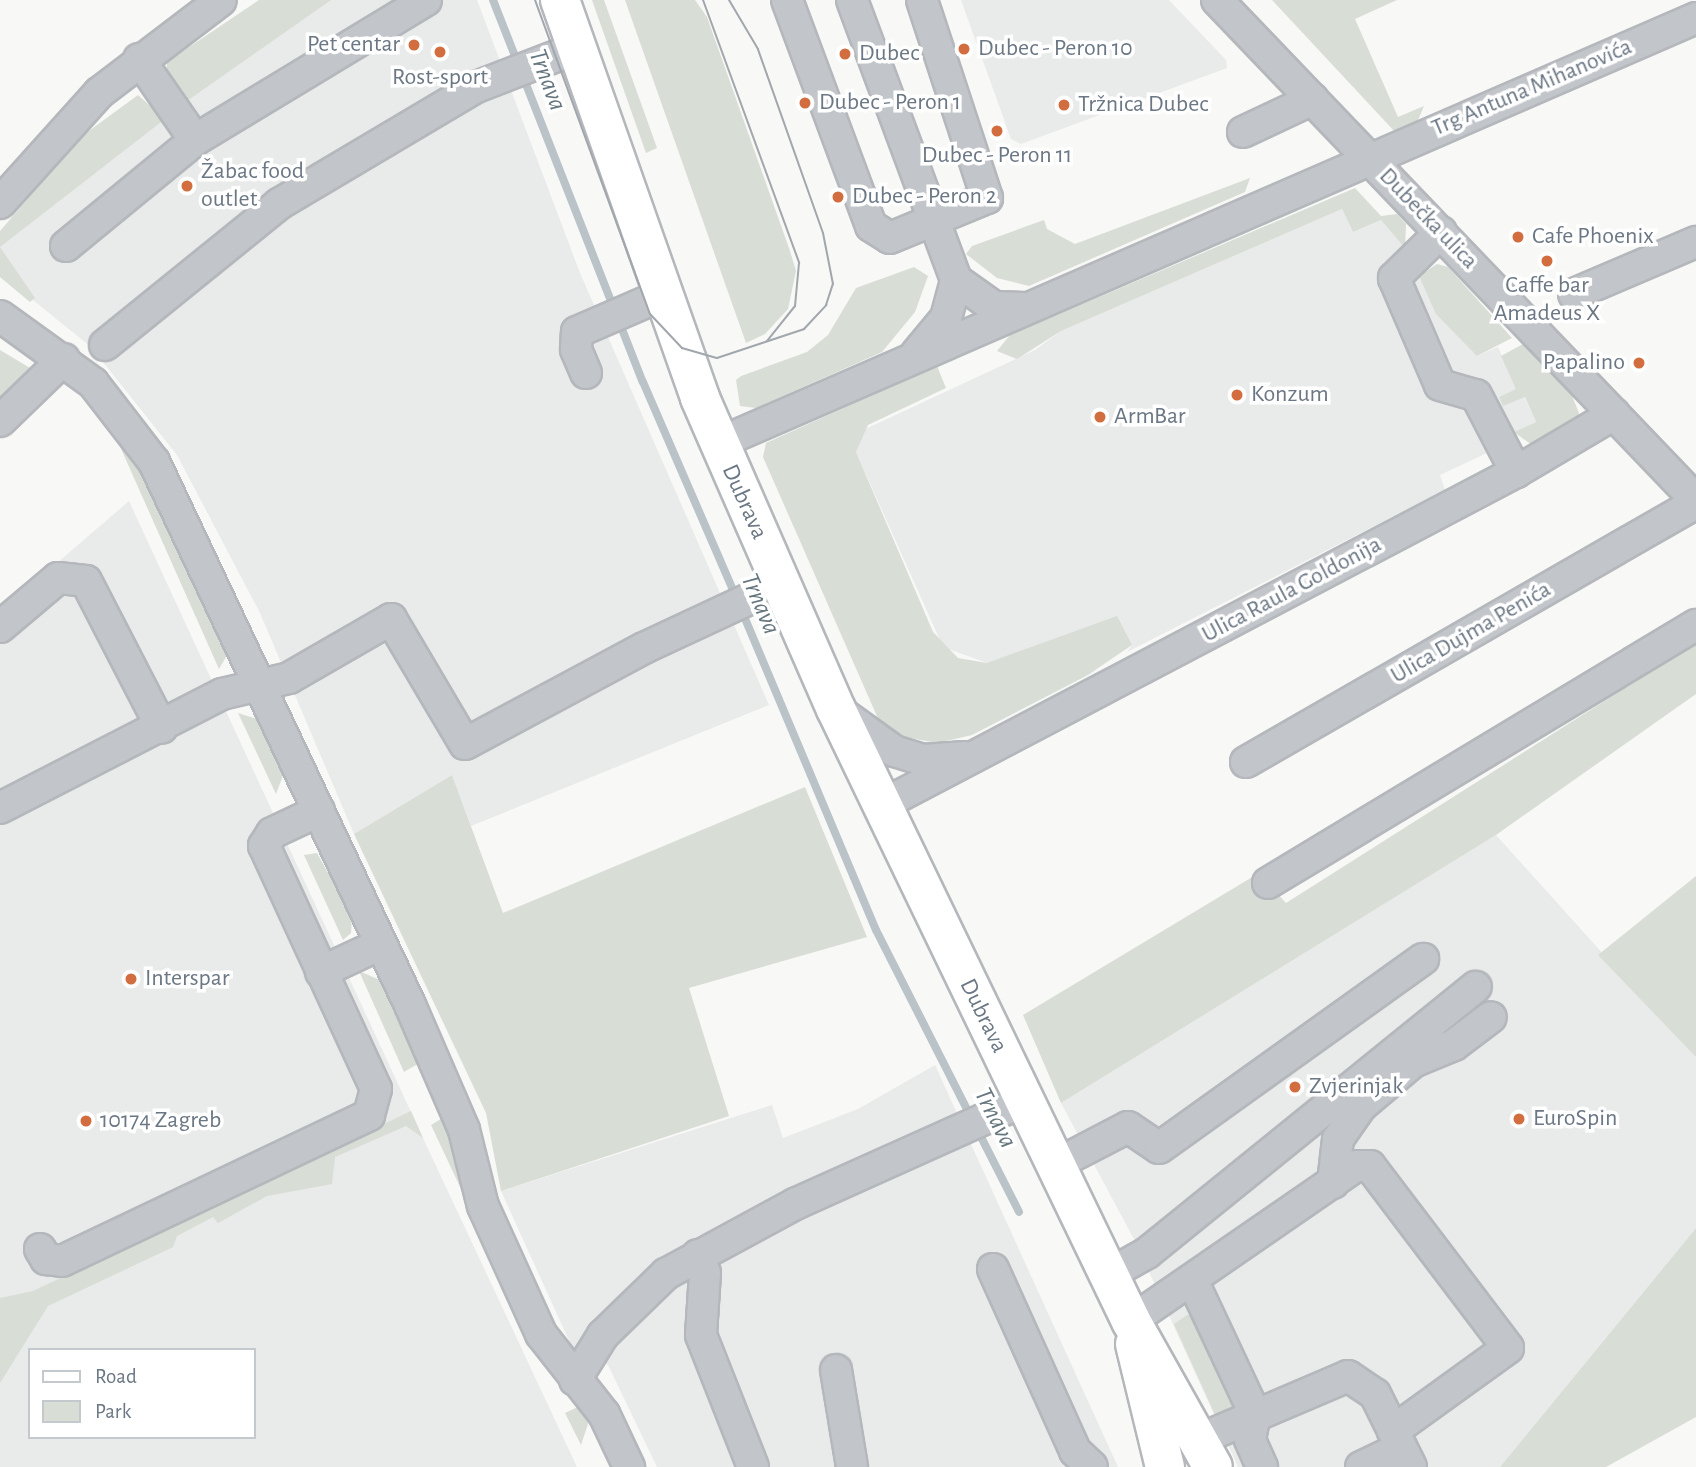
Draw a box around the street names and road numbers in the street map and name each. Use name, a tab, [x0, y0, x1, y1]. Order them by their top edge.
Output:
street label: Trg Antuna Mihanovića	[1428, 33, 1636, 143]
street label: Dubečka ulica	[1373, 162, 1483, 276]
street label: Dubrava	[715, 460, 773, 544]
street label: Ulica Raula Goldonija	[1197, 531, 1387, 649]
street label: Ulica Dujma Penića	[1386, 576, 1556, 690]
street label: Dubrava	[953, 974, 1013, 1058]

